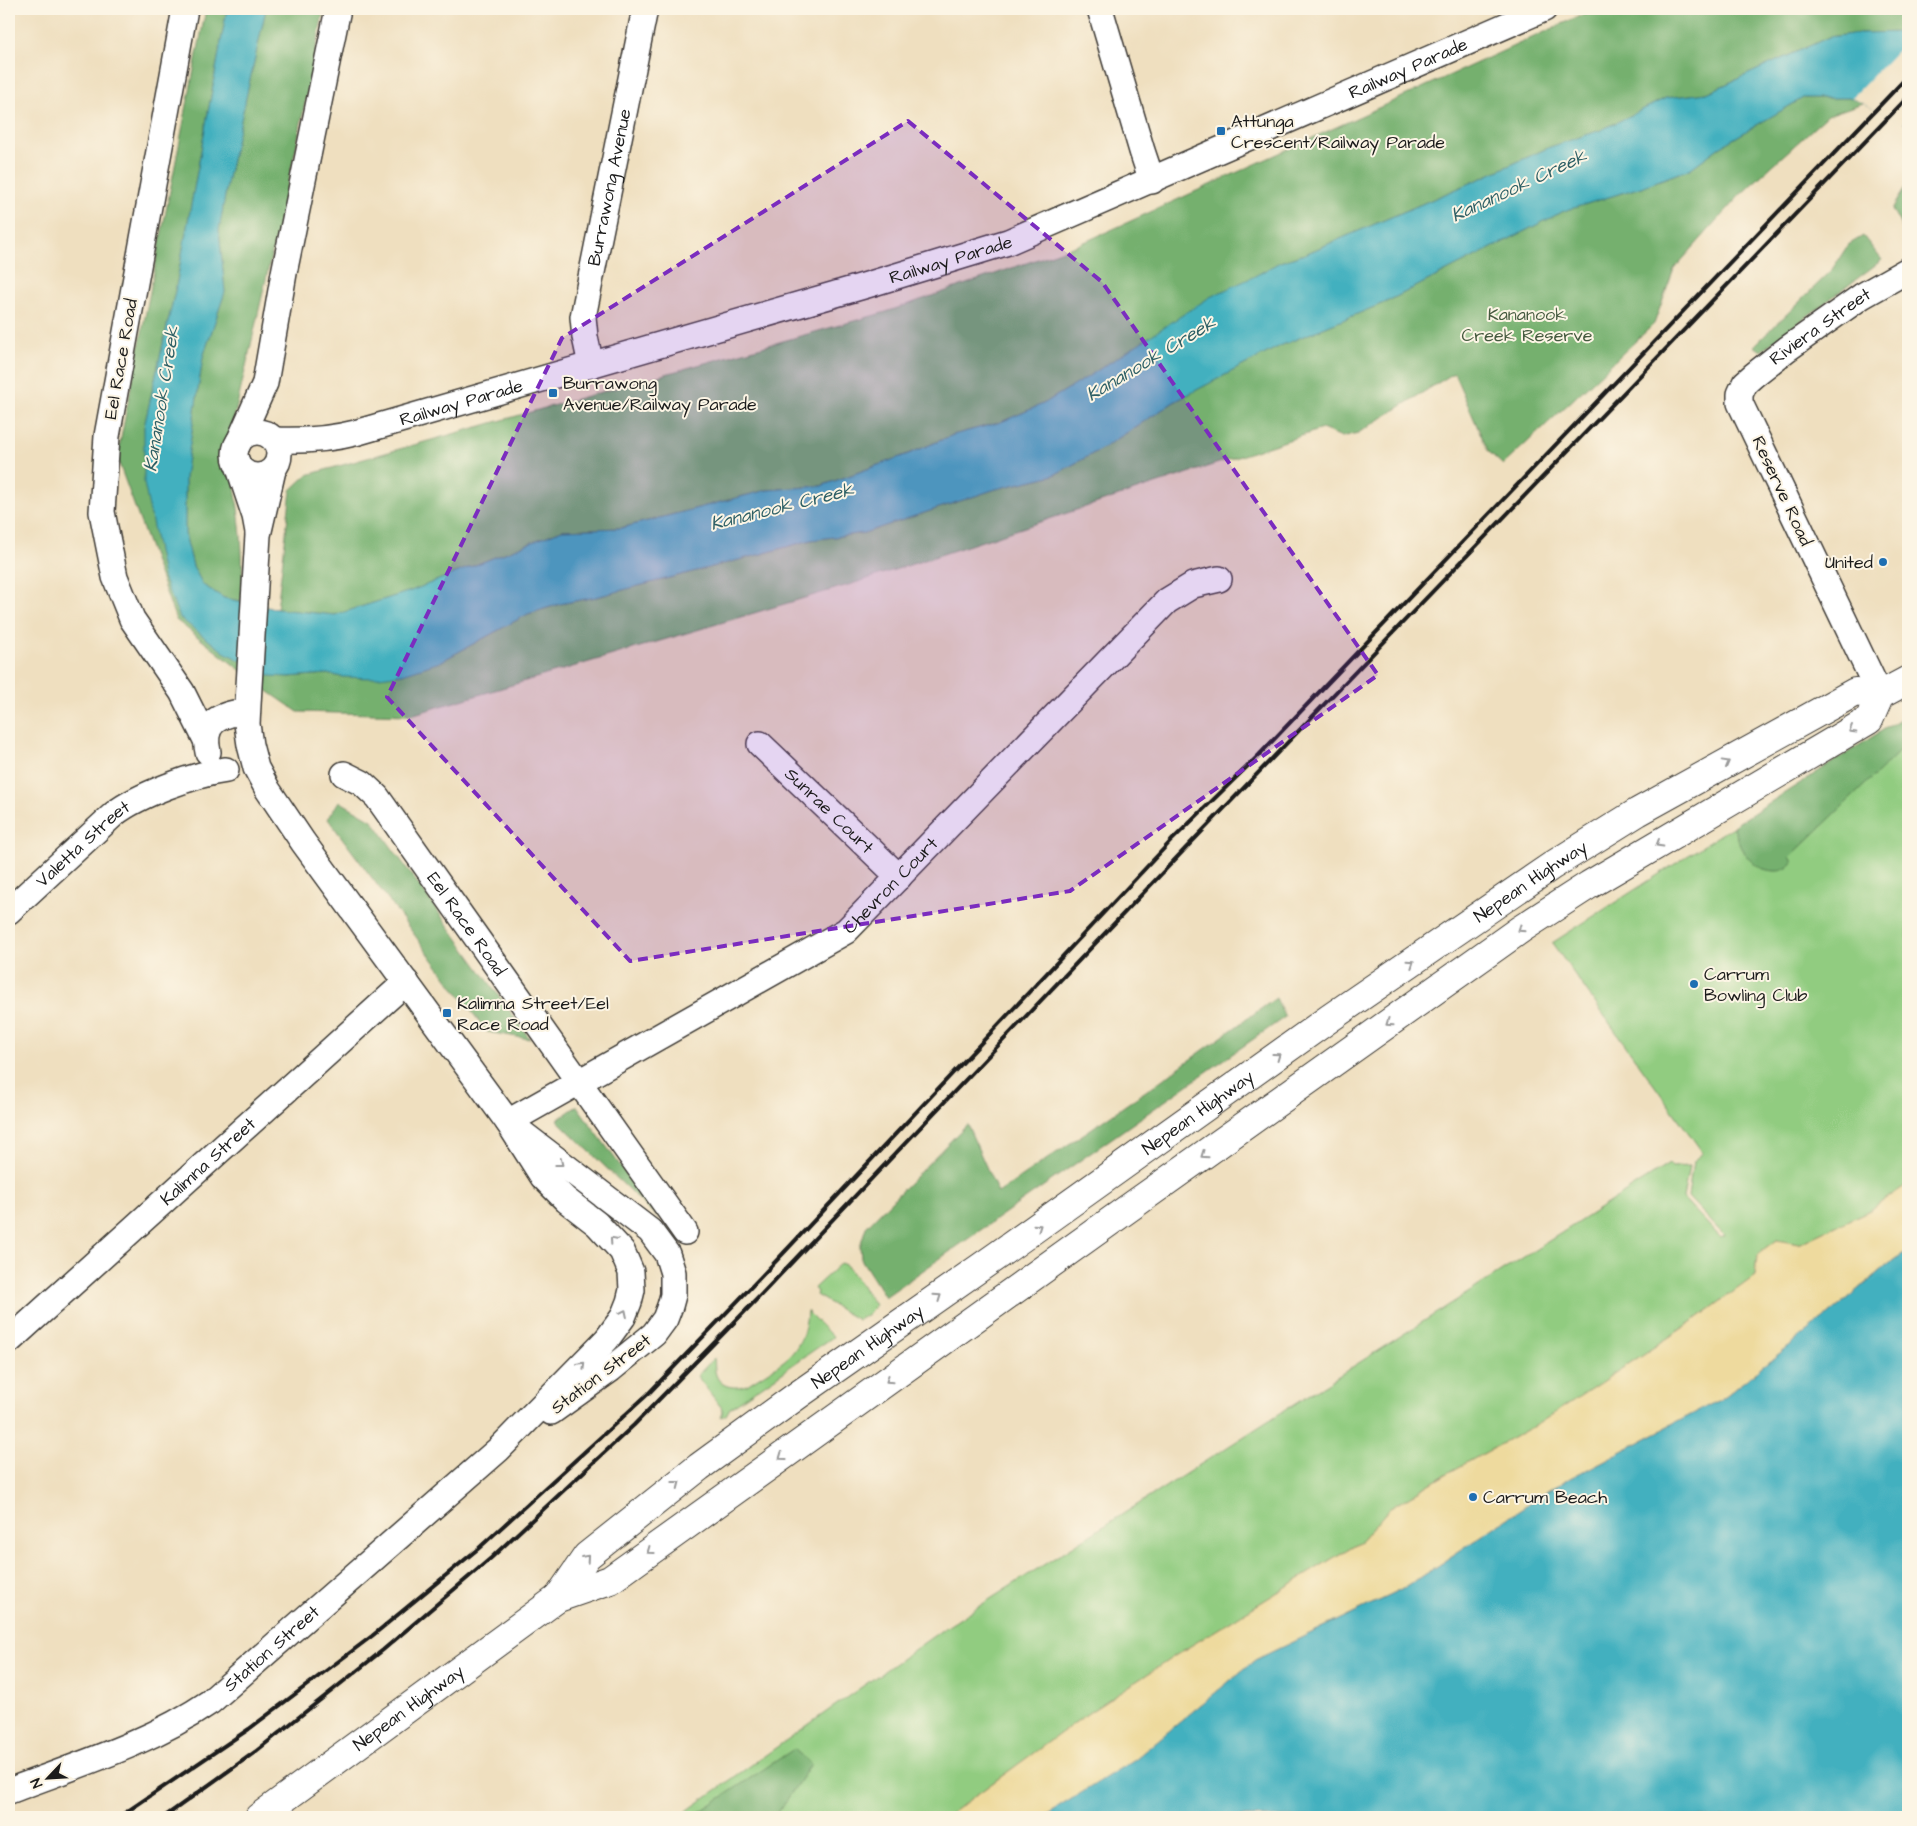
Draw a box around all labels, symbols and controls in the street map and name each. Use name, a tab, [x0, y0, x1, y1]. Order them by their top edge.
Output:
street label: Railway Parade	[1345, 31, 1471, 105]
street label: Burrawong Avenue	[581, 106, 637, 268]
place label: Attunga Crescent/Railway Parade	[1231, 109, 1445, 156]
marker: Attunga Crescent/Railway Parade	[1215, 125, 1227, 137]
water label: Kananook Creek	[1447, 143, 1591, 229]
street label: Railway Parade	[886, 229, 1015, 290]
street label: Riviera Street	[1764, 281, 1876, 371]
street label: Eel Race Road	[98, 297, 144, 421]
park label: Kananook Creek Reserve	[1462, 302, 1593, 348]
water label: Kananook Creek	[1081, 309, 1221, 408]
water label: Kananook Creek	[137, 324, 187, 474]
place label: Burrawong Avenue/Railway Parade	[563, 371, 757, 418]
street label: Railway Parade	[397, 373, 526, 432]
marker: Burrawong Avenue/Railway Parade	[547, 387, 559, 399]
street label: Reserve Road	[1746, 432, 1818, 550]
water label: Kananook Creek	[708, 476, 857, 538]
place label: United	[1825, 550, 1873, 575]
marker: United	[1877, 556, 1889, 568]
one-way arrow	[1848, 723, 1857, 733]
one-way arrow	[1721, 759, 1730, 769]
street label: Sunrae Court	[779, 762, 880, 860]
street label: Valetta Street	[30, 794, 135, 893]
street label: Chevron Court	[837, 831, 944, 939]
street label: Nepean Highway	[1469, 834, 1592, 928]
one-way arrow	[1656, 837, 1665, 847]
street label: Eel Race Road	[421, 867, 512, 981]
one-way arrow	[1518, 923, 1527, 933]
one-way arrow	[1405, 960, 1414, 969]
place label: Carrum Bowling Club	[1704, 962, 1807, 1009]
marker: Carrum Bowling Club	[1688, 978, 1700, 990]
place label: Kalimna Street/Eel Race Road	[457, 991, 609, 1037]
marker: Kalimna Street/Eel Race Road	[441, 1007, 453, 1019]
one-way arrow	[1385, 1017, 1395, 1026]
one-way arrow	[1271, 1053, 1281, 1062]
street label: Nepean Highway	[1137, 1064, 1259, 1161]
street label: Kalimna Street	[155, 1111, 261, 1211]
one-way arrow	[1200, 1149, 1210, 1158]
one-way arrow	[554, 1158, 563, 1166]
one-way arrow	[1032, 1224, 1042, 1233]
one-way arrow	[610, 1237, 619, 1246]
one-way arrow	[932, 1294, 942, 1303]
street label: Nepean Highway	[806, 1298, 929, 1395]
one-way arrow	[618, 1310, 628, 1319]
street label: Station Street	[546, 1328, 657, 1420]
one-way arrow	[576, 1361, 585, 1370]
one-way arrow	[885, 1374, 895, 1383]
one-way arrow	[778, 1451, 788, 1460]
one-way arrow	[671, 1481, 681, 1490]
place label: Carrum Beach	[1483, 1485, 1607, 1510]
marker: Carrum Beach	[1467, 1491, 1479, 1503]
one-way arrow	[647, 1546, 656, 1554]
one-way arrow	[581, 1555, 590, 1564]
street label: Station Street	[218, 1599, 325, 1697]
street label: Nepean Highway	[348, 1659, 469, 1757]
north arrow	[22, 1754, 72, 1804]
text: N	[26, 1775, 48, 1791]

